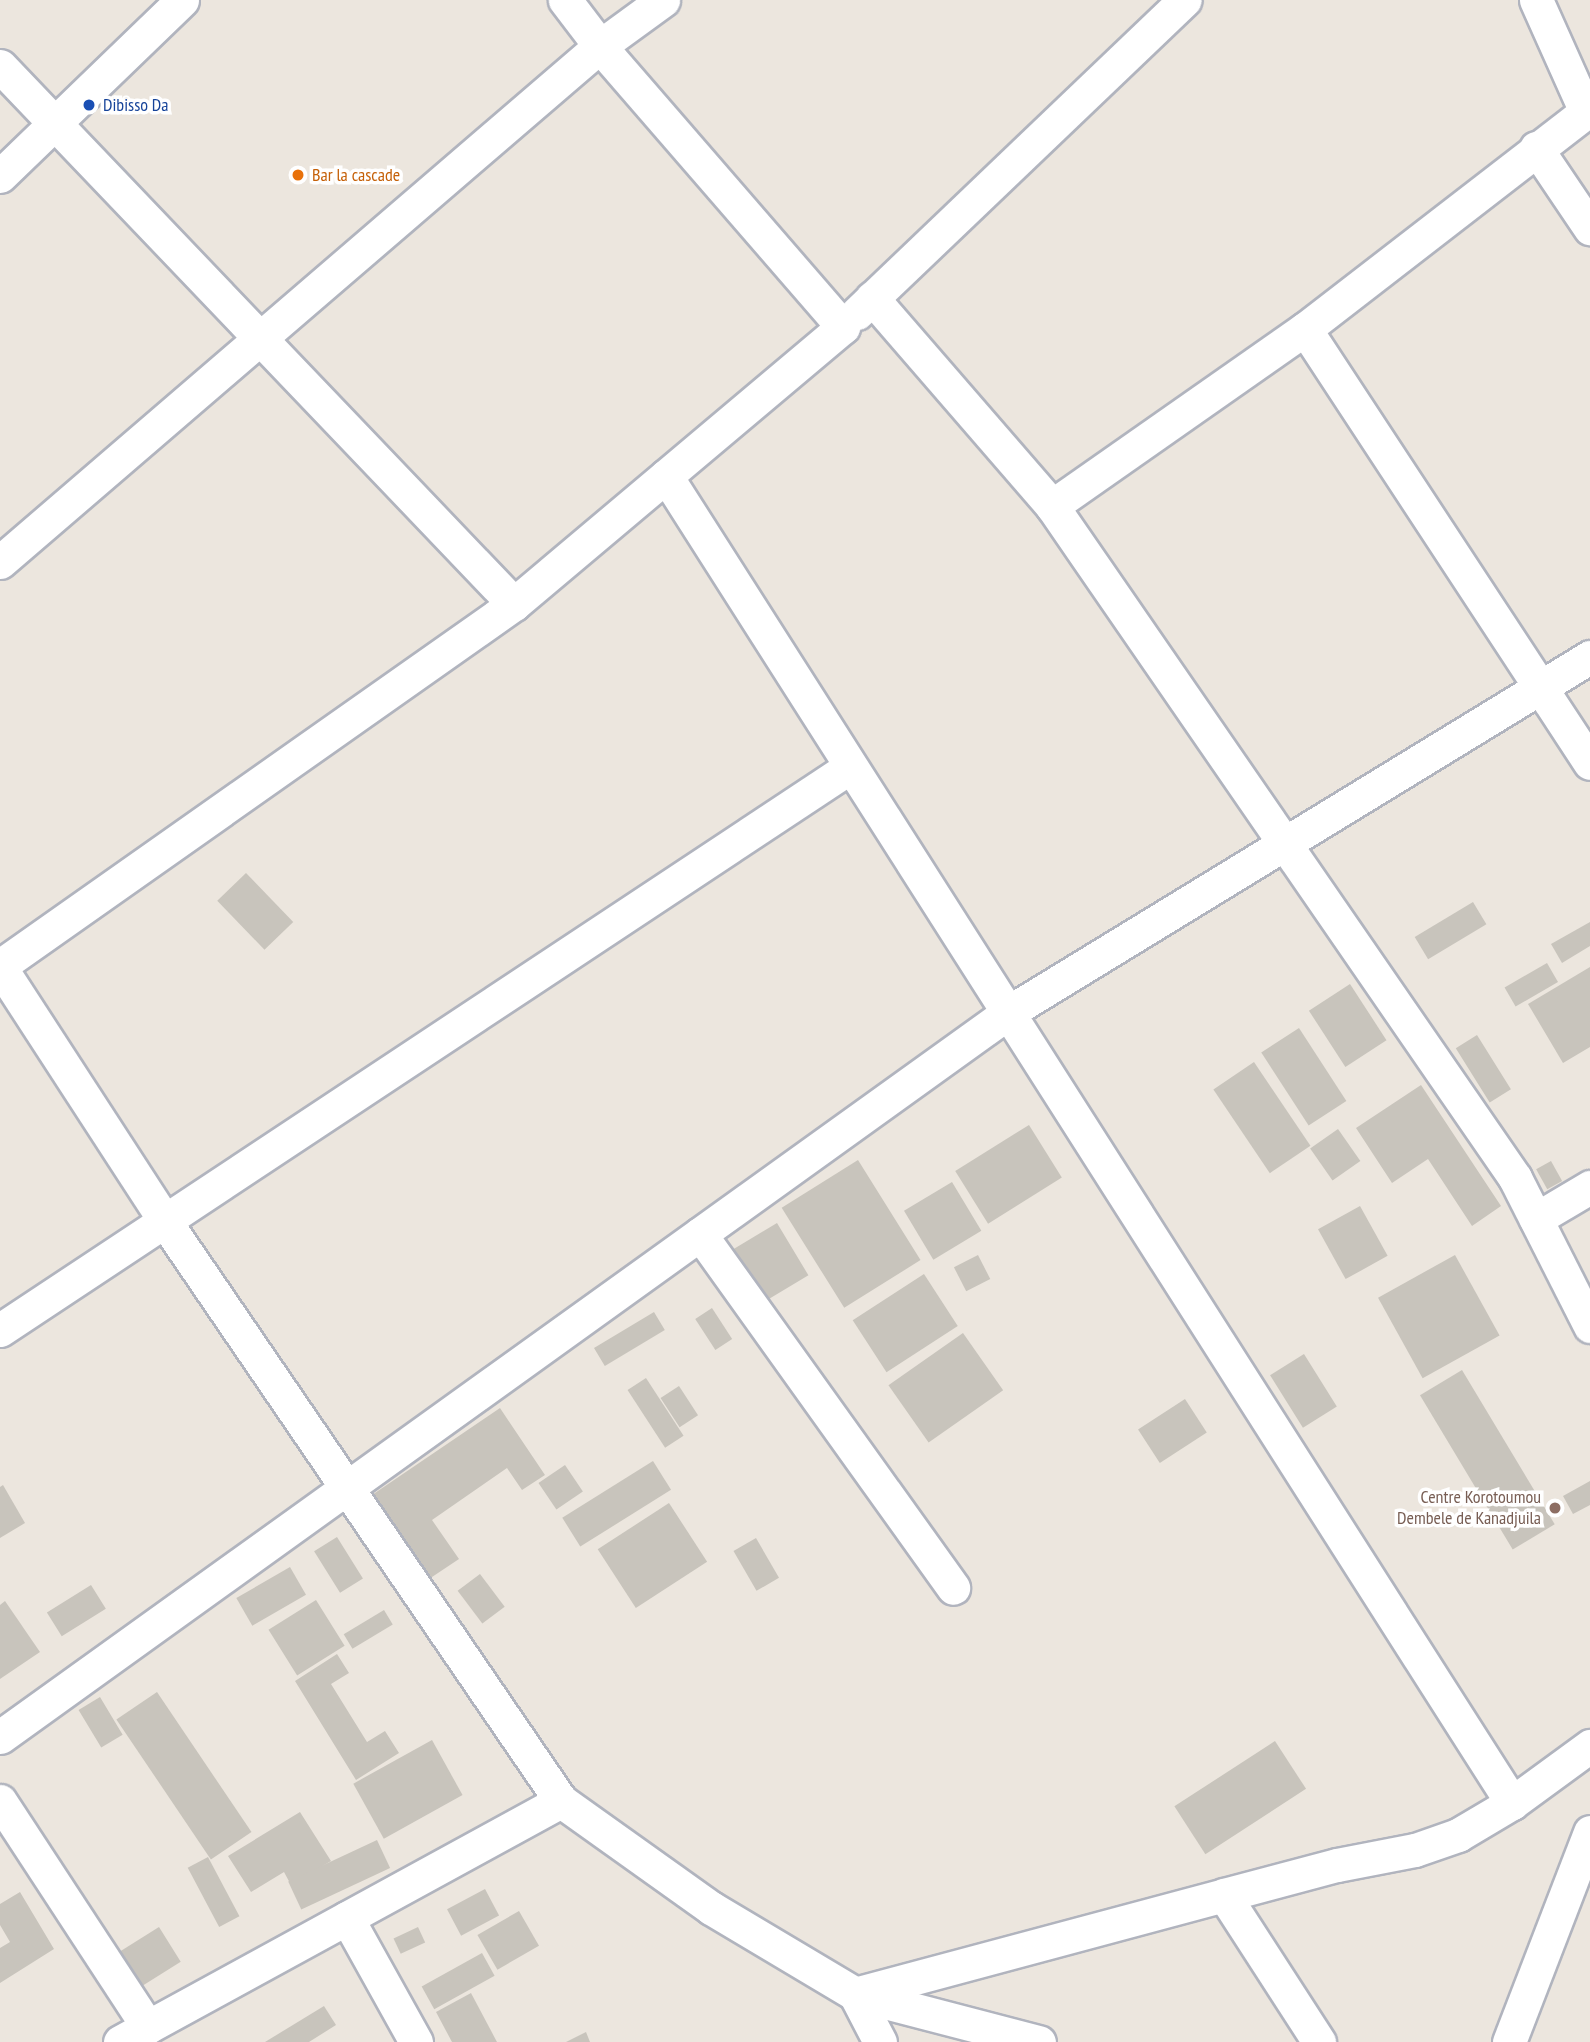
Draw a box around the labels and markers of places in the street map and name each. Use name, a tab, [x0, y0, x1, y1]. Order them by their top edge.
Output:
place label: Dibisso Da	[103, 94, 168, 116]
marker: Dibisso Da	[81, 97, 97, 113]
place label: Bar la cascade	[312, 164, 400, 186]
marker: Bar la cascade	[290, 167, 306, 183]
place label: Centre Korotoumou Dembele de Kanadjuila	[1397, 1487, 1541, 1530]
marker: Centre Korotoumou Dembele de Kanadjuila	[1547, 1500, 1563, 1516]

